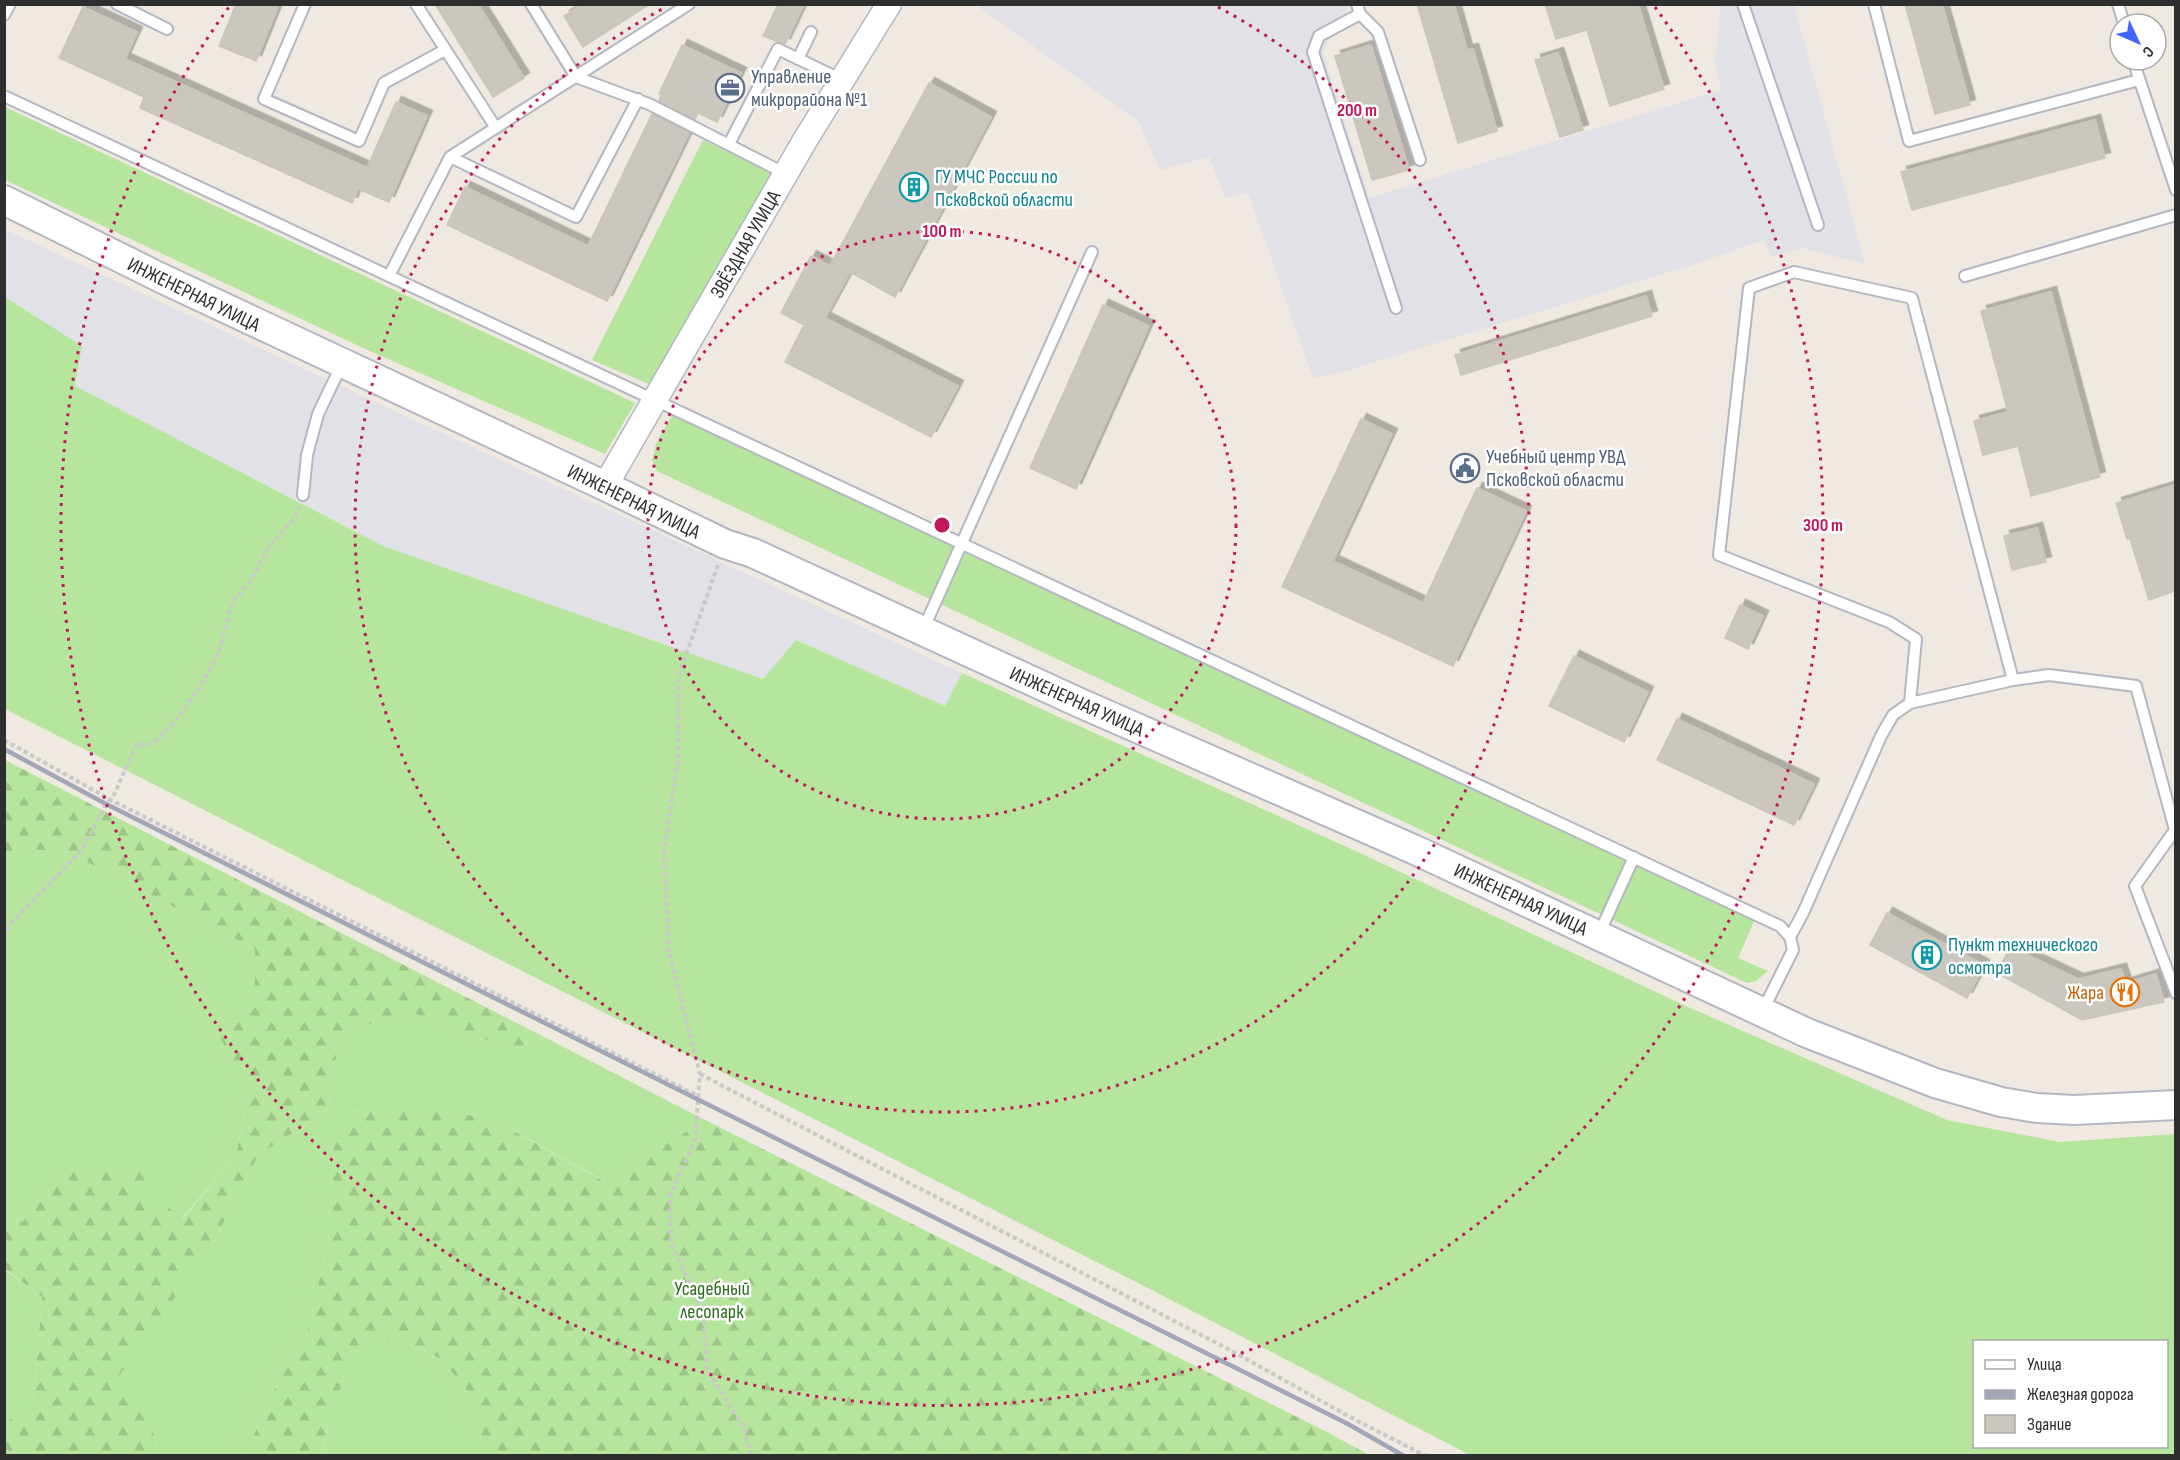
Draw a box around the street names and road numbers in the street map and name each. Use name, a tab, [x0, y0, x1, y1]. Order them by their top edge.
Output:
street label: ЗВЁЗДНАЯ УЛИЦА	[705, 186, 787, 303]
street label: ИНЖЕНЕРНАЯ УЛИЦА	[123, 252, 264, 338]
street label: ИНЖЕНЕРНАЯ УЛИЦА	[563, 459, 704, 545]
street label: ИНЖЕНЕРНАЯ УЛИЦА	[1006, 662, 1148, 742]
street label: ИНЖЕНЕРНАЯ УЛИЦА	[1450, 858, 1592, 941]

